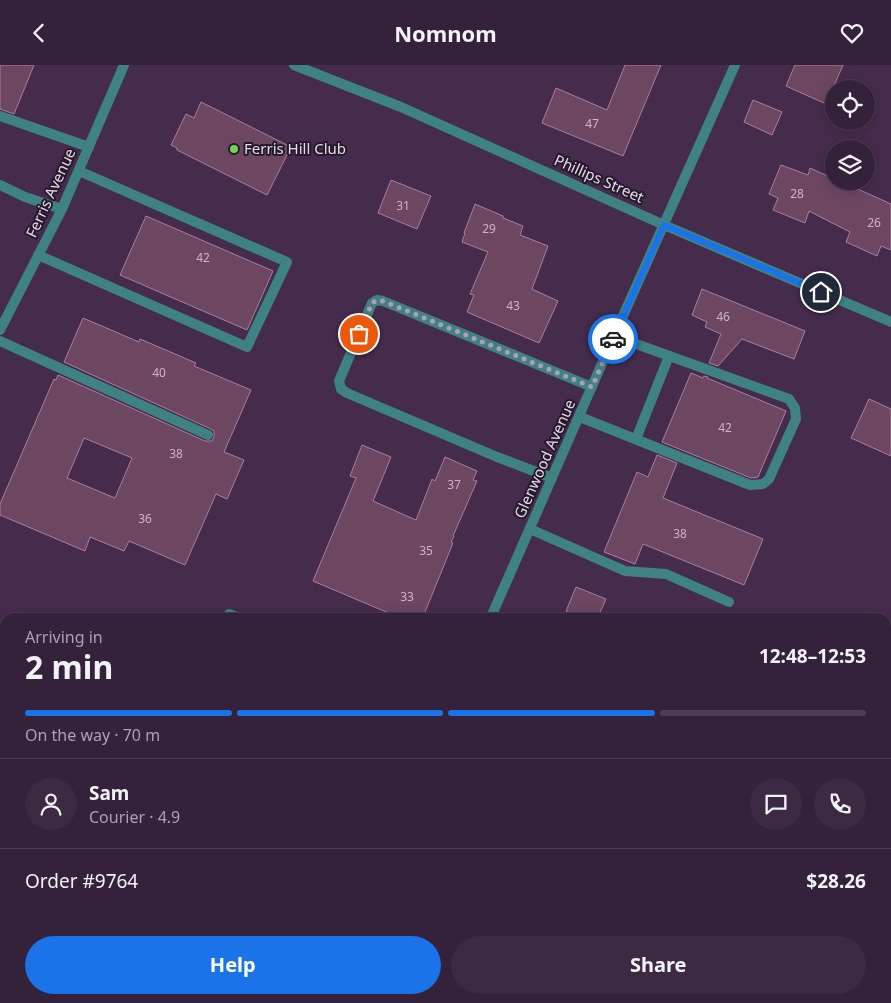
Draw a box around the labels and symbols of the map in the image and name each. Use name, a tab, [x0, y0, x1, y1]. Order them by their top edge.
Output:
house number: 47	[585, 115, 599, 132]
place label: Ferris Hill Club	[244, 138, 346, 158]
marker: Ferris Hill Club	[228, 143, 240, 155]
street label: Ferris Avenue	[21, 145, 79, 240]
street label: Phillips Street	[551, 149, 648, 207]
house number: 28	[790, 185, 804, 202]
house number: 31	[396, 197, 410, 214]
house number: 26	[867, 214, 881, 231]
house number: 29	[482, 220, 496, 237]
house number: 42	[196, 249, 210, 266]
pin	[800, 271, 842, 313]
house number: 43	[506, 297, 520, 314]
house number: 46	[716, 308, 730, 325]
pin	[338, 313, 380, 355]
courier	[588, 314, 638, 364]
house number: 40	[152, 364, 166, 381]
street label: Glenwood Avenue	[509, 396, 579, 521]
house number: 42	[718, 419, 732, 436]
house number: 38	[169, 445, 183, 462]
house number: 37	[447, 476, 461, 493]
house number: 36	[138, 510, 152, 527]
house number: 38	[673, 525, 687, 542]
house number: 35	[419, 542, 433, 559]
house number: 33	[400, 588, 414, 605]

